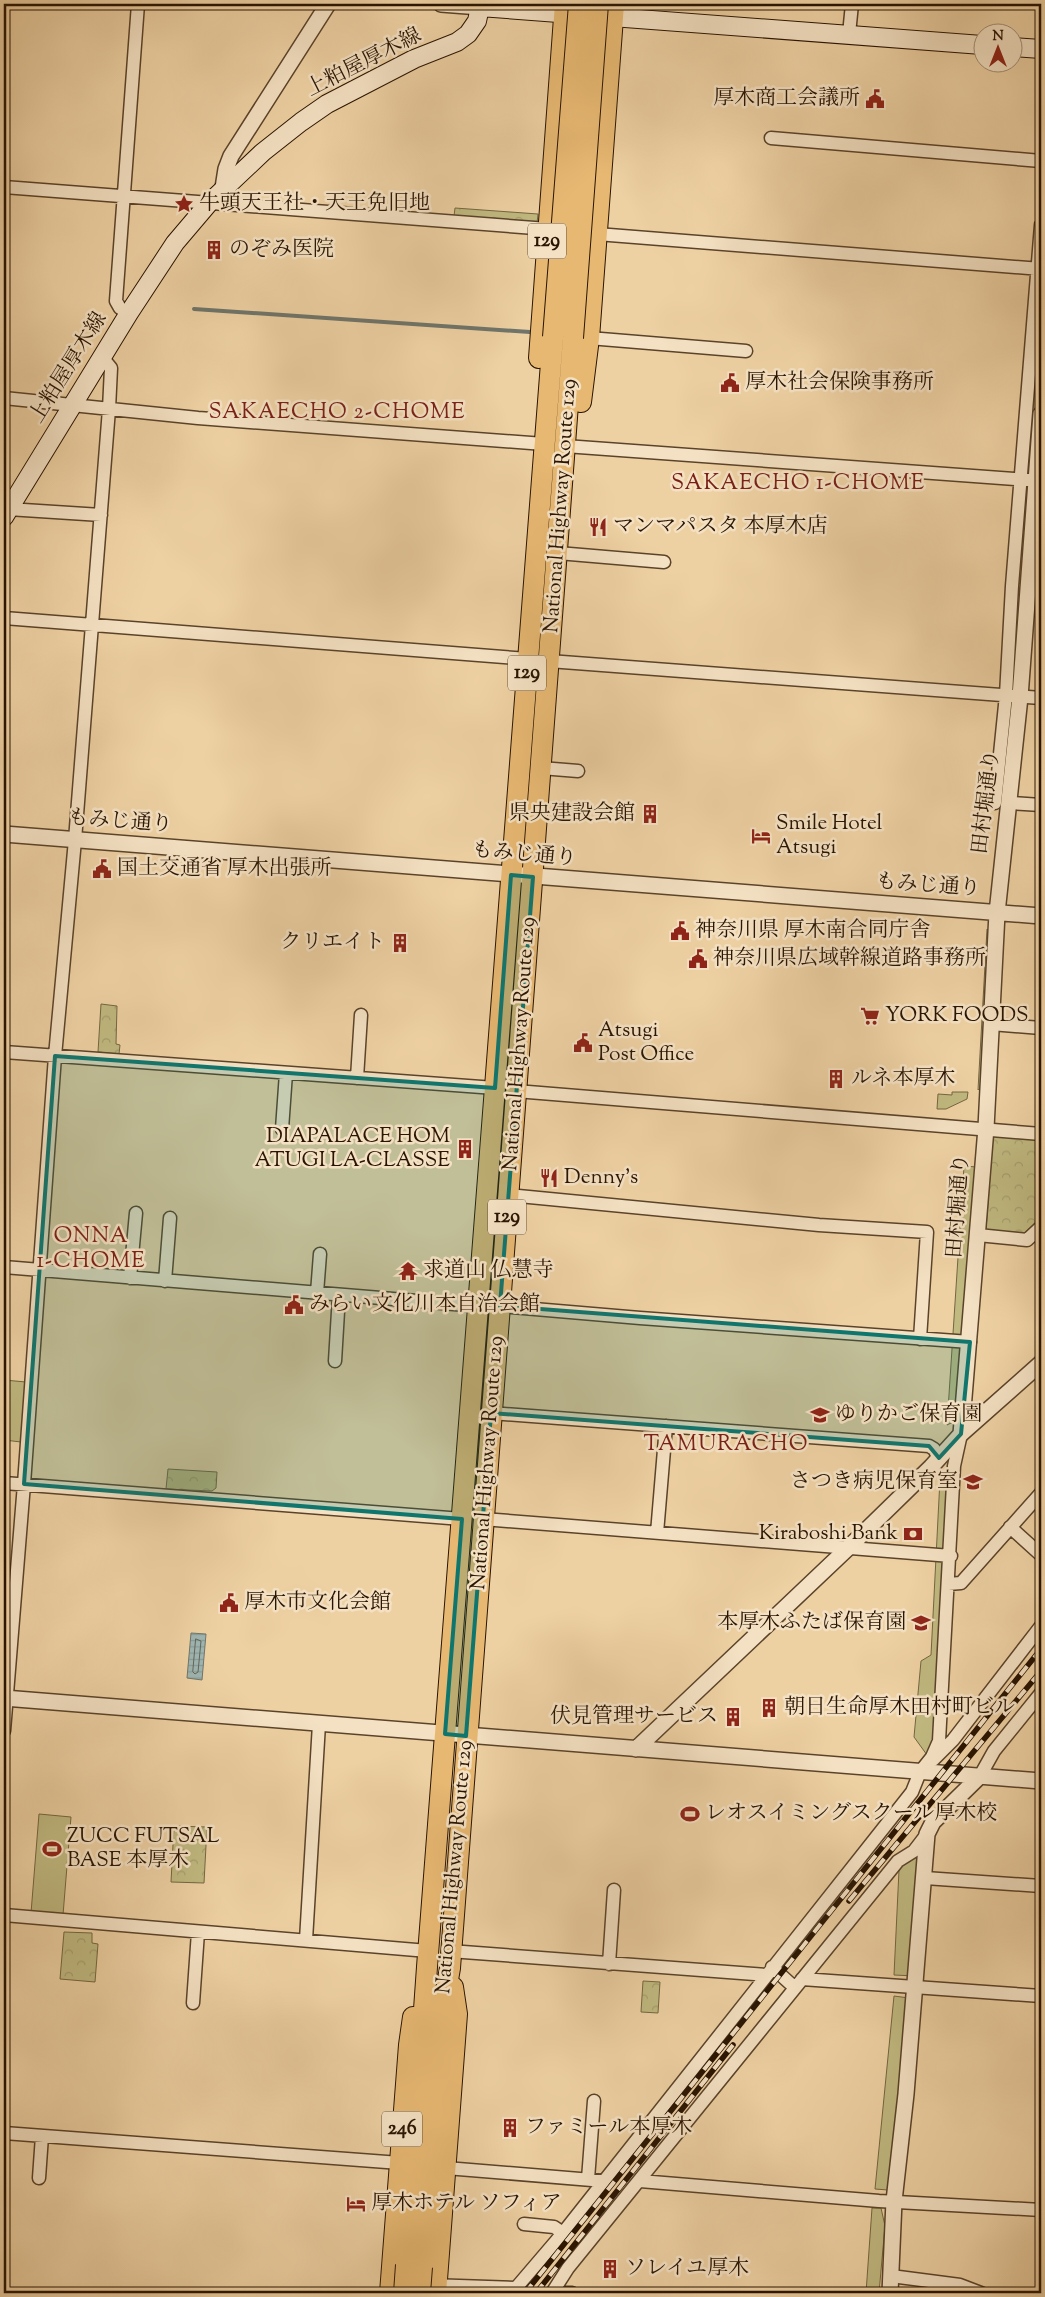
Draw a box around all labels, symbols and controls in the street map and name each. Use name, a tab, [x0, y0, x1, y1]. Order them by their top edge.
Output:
street label: 上粕屋厚木線	[301, 21, 427, 105]
north arrow	[972, 22, 1022, 72]
text: N	[992, 27, 1004, 47]
place label: 厚木商工会議所	[713, 84, 860, 114]
public building icon: 厚木商工会議所	[864, 88, 886, 110]
place label: 牛頭天王社・天王免旧地	[199, 189, 430, 219]
place icon: 牛頭天王社・天王免旧地	[173, 193, 195, 215]
road number: 129	[528, 224, 566, 258]
place label: のぞみ医院	[229, 235, 334, 265]
building icon: のぞみ医院	[203, 239, 225, 261]
street label: 上粕屋厚木線	[23, 307, 115, 429]
place label: 厚木社会保険事務所	[745, 368, 934, 398]
public building icon: 厚木社会保険事務所	[719, 372, 741, 394]
street label: National Highway Route 129	[537, 378, 585, 634]
district label: SAKAECHO 2-CHOME	[209, 397, 465, 429]
district label: SAKAECHO 1-CHOME	[671, 468, 925, 500]
place label: マンマパスタ 本厚木店	[613, 512, 827, 542]
restaurant icon: マンマパスタ 本厚木店	[587, 516, 609, 538]
road number: 129	[508, 656, 546, 690]
street label: 田村堀通り	[966, 748, 1008, 856]
place label: 県央建設会館	[509, 799, 635, 829]
street label: もみじ通り	[67, 803, 173, 841]
building icon: 県央建設会館	[639, 803, 661, 825]
place label: Smile Hotel Atsugi	[776, 809, 883, 863]
hotel icon: Smile Hotel Atsugi	[750, 825, 772, 847]
street label: もみじ通り	[470, 835, 578, 875]
place label: 国土交通省 厚木出張所	[117, 854, 331, 884]
public building icon: 国土交通省 厚木出張所	[91, 858, 113, 880]
street label: もみじ通り	[875, 867, 981, 905]
street label: National Highway Route 129	[496, 916, 544, 1172]
place label: 神奈川県 厚木南合同庁舎	[695, 916, 930, 946]
public building icon: 神奈川県 厚木南合同庁舎	[669, 920, 691, 942]
place label: クリエイト	[280, 928, 385, 958]
building icon: クリエイト	[389, 932, 411, 954]
place label: 神奈川県広域幹線道路事務所	[713, 944, 986, 974]
public building icon: 神奈川県広域幹線道路事務所	[687, 948, 709, 970]
place label: YORK FOODS	[885, 1001, 1029, 1031]
supermarket icon: YORK FOODS	[859, 1005, 881, 1027]
place label: Atsugi Post Office	[598, 1016, 694, 1070]
public building icon: Atsugi Post Office	[572, 1032, 594, 1054]
place label: ルネ本厚木	[851, 1064, 955, 1094]
building icon: ルネ本厚木	[825, 1068, 847, 1090]
place label: DIAPALACE HOM ATUGI LA-CLASSE	[254, 1122, 450, 1176]
building icon: DIAPALACE HOM ATUGI LA-CLASSE	[454, 1138, 476, 1160]
street label: 田村堀通り	[940, 1153, 978, 1259]
place label: Denny's	[564, 1163, 638, 1193]
restaurant icon: Denny's	[538, 1167, 560, 1189]
road number: 129	[488, 1200, 526, 1234]
district label: ONNA 1-CHOME	[37, 1221, 145, 1278]
place label: 求道山 仏慧寺	[423, 1256, 553, 1286]
temple icon: 求道山 仏慧寺	[397, 1260, 419, 1282]
place label: みらい文化川本自治会館	[309, 1290, 540, 1320]
public building icon: みらい文化川本自治会館	[283, 1294, 305, 1316]
street label: National Highway Route 129	[464, 1335, 512, 1591]
place label: ゆりかご保育園	[835, 1400, 982, 1430]
school or university icon: ゆりかご保育園	[809, 1404, 831, 1426]
district label: TAMURACHO	[643, 1429, 809, 1461]
place label: さつき病児保育室	[790, 1467, 958, 1497]
school or university icon: さつき病児保育室	[962, 1471, 984, 1493]
place label: Kiraboshi Bank	[759, 1519, 899, 1549]
bank icon: Kiraboshi Bank	[902, 1523, 924, 1545]
place label: 厚木市文化会館	[244, 1588, 391, 1618]
public building icon: 厚木市文化会館	[218, 1592, 240, 1614]
place label: 本厚木ふたば保育園	[717, 1608, 906, 1638]
school or university icon: 本厚木ふたば保育園	[910, 1612, 932, 1634]
place label: 朝日生命厚木田村町ビル	[784, 1693, 1015, 1723]
building icon: 朝日生命厚木田村町ビル	[758, 1697, 780, 1719]
place label: 伏見管理サービス	[550, 1702, 718, 1732]
building icon: 伏見管理サービス	[722, 1706, 744, 1728]
street label: National Highway Route 129	[429, 1739, 481, 1995]
place label: レオスイミングスクール厚木校	[705, 1799, 997, 1829]
sports icon: レオスイミングスクール厚木校	[679, 1803, 701, 1825]
place label: ZUCC FUTSAL BASE 本厚木	[67, 1822, 220, 1876]
sports icon: ZUCC FUTSAL BASE 本厚木	[41, 1838, 63, 1860]
road number: 246	[382, 2112, 422, 2146]
place label: ファミール本厚木	[525, 2113, 692, 2143]
building icon: ファミール本厚木	[499, 2117, 521, 2139]
place label: 厚木ホテル ソフィア	[371, 2189, 562, 2219]
hotel icon: 厚木ホテル ソフィア	[345, 2193, 367, 2215]
place label: ソレイユ厚木	[625, 2254, 749, 2284]
building icon: ソレイユ厚木	[599, 2258, 621, 2280]

